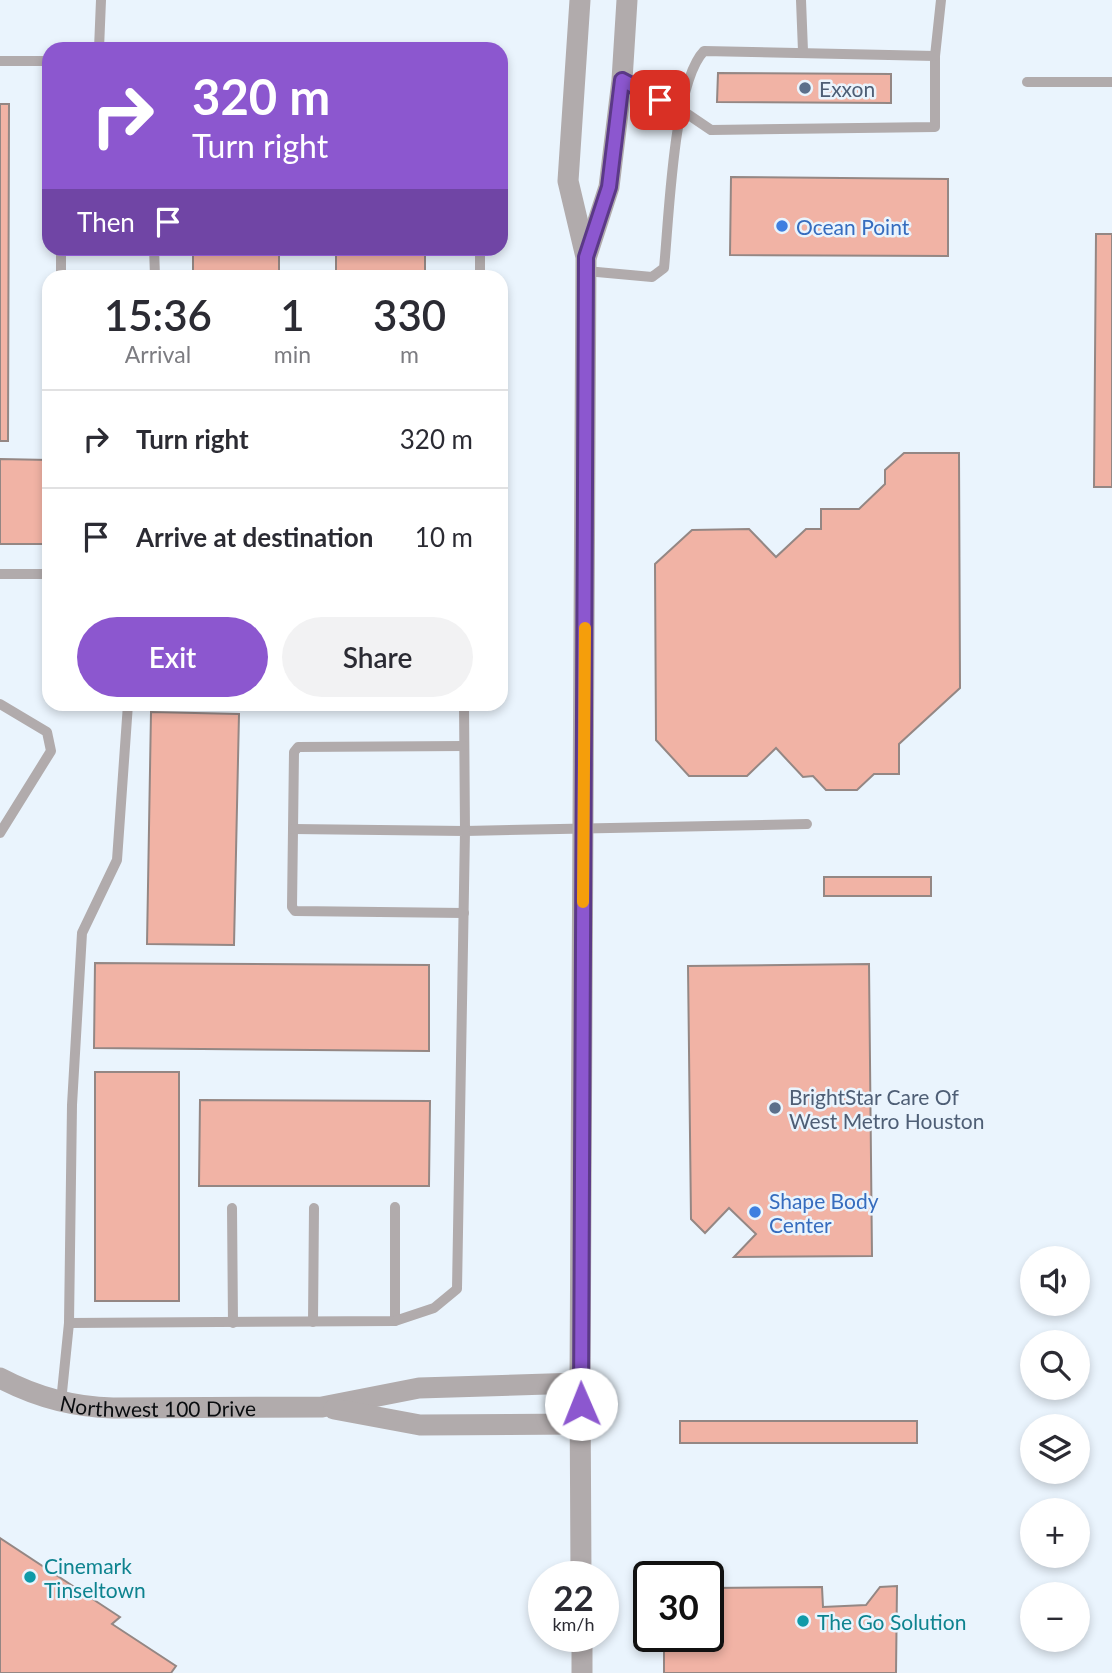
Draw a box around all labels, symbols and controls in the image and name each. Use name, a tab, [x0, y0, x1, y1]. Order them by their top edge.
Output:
text: 320 m	[192, 67, 330, 125]
icon: right	[77, 70, 168, 161]
pin	[630, 70, 690, 130]
place label: Exxon	[819, 76, 875, 101]
marker: Exxon	[797, 80, 813, 96]
icon: arrive	[641, 81, 679, 119]
text: Turn right	[192, 126, 328, 165]
icon: arrive	[149, 203, 187, 241]
text: Then	[77, 206, 135, 238]
place label: Ocean Point	[796, 214, 910, 239]
marker: Ocean Point	[774, 218, 790, 234]
text: 15:36	[104, 290, 212, 340]
text: 1	[280, 290, 305, 340]
text: 330	[373, 290, 446, 340]
text: Arrival	[125, 340, 191, 368]
text: min	[274, 340, 311, 368]
text: m	[400, 340, 419, 368]
icon: right	[77, 420, 115, 458]
text: Turn right	[136, 423, 249, 455]
text: 320 m	[400, 423, 473, 455]
icon: arrive	[77, 518, 115, 556]
text: Arrive at destination	[136, 521, 373, 553]
text: 10 m	[415, 521, 473, 553]
button: Exit	[77, 617, 268, 697]
button: Share	[282, 617, 473, 697]
place label: BrightStar Care Of West Metro Houston	[789, 1084, 984, 1133]
marker: BrightStar Care Of West Metro Houston	[767, 1100, 783, 1116]
place label: Shape Body Center	[769, 1188, 879, 1237]
marker: Shape Body Center	[747, 1204, 763, 1220]
map controls	[1020, 1246, 1090, 1652]
button: sound	[1020, 1246, 1090, 1316]
button: search	[1020, 1330, 1090, 1400]
position arrow	[544, 1367, 618, 1441]
street label: Northwest 100 Drive	[58, 1389, 256, 1421]
button: layers	[1020, 1414, 1090, 1484]
button: +	[1020, 1498, 1090, 1568]
place label: Cinemark Tinseltown	[44, 1553, 146, 1602]
speed limit sign: 30	[633, 1561, 724, 1652]
marker: Cinemark Tinseltown	[22, 1569, 38, 1585]
text: 22	[553, 1576, 594, 1618]
button: −	[1020, 1582, 1090, 1652]
place label: The Go Solution	[817, 1609, 966, 1634]
text: km/h	[552, 1613, 595, 1635]
marker: The Go Solution	[795, 1613, 811, 1629]

